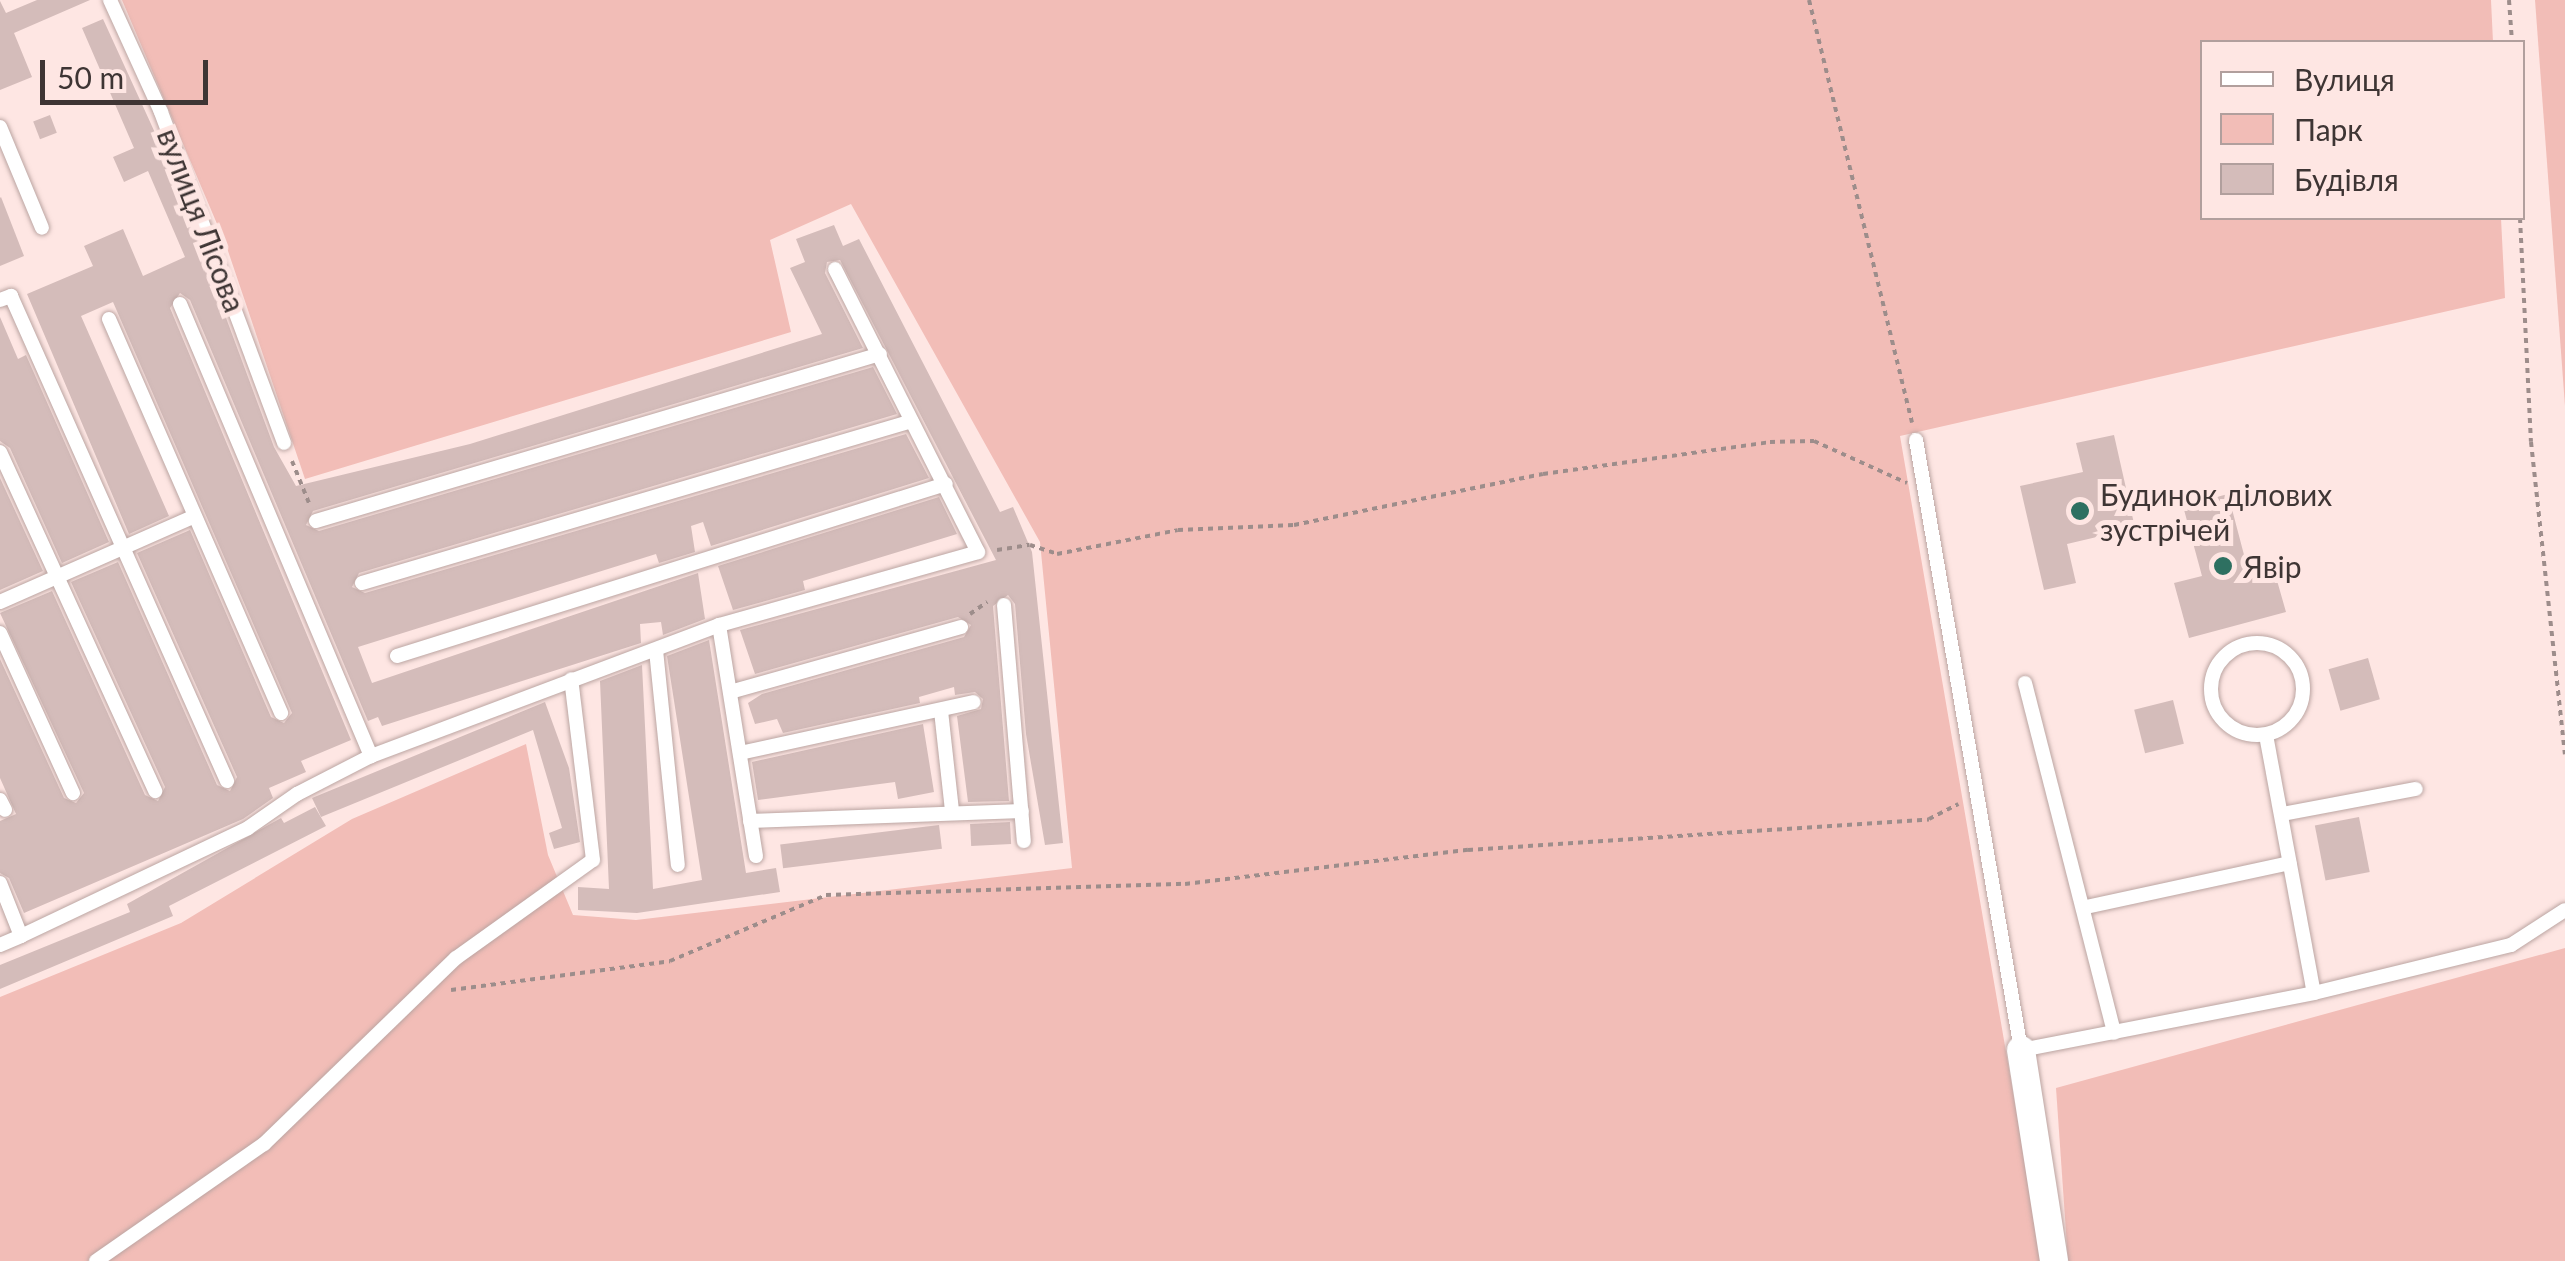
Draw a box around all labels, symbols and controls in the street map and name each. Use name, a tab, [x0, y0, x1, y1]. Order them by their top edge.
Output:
scale bar	[45, 40, 212, 102]
legend	[2200, 40, 2525, 220]
text: 50 m	[57, 59, 124, 95]
text: Вулиця	[2294, 61, 2395, 97]
text: Парк	[2294, 111, 2363, 147]
street label: вулиця Лісова	[151, 123, 253, 317]
text: Будівля	[2294, 161, 2399, 197]
place label: Будинок ділових зустрічей	[2100, 476, 2332, 546]
marker: Будинок ділових зустрічей	[2069, 500, 2091, 522]
place label: Явір	[2243, 548, 2302, 584]
marker: Явір	[2212, 555, 2234, 577]

